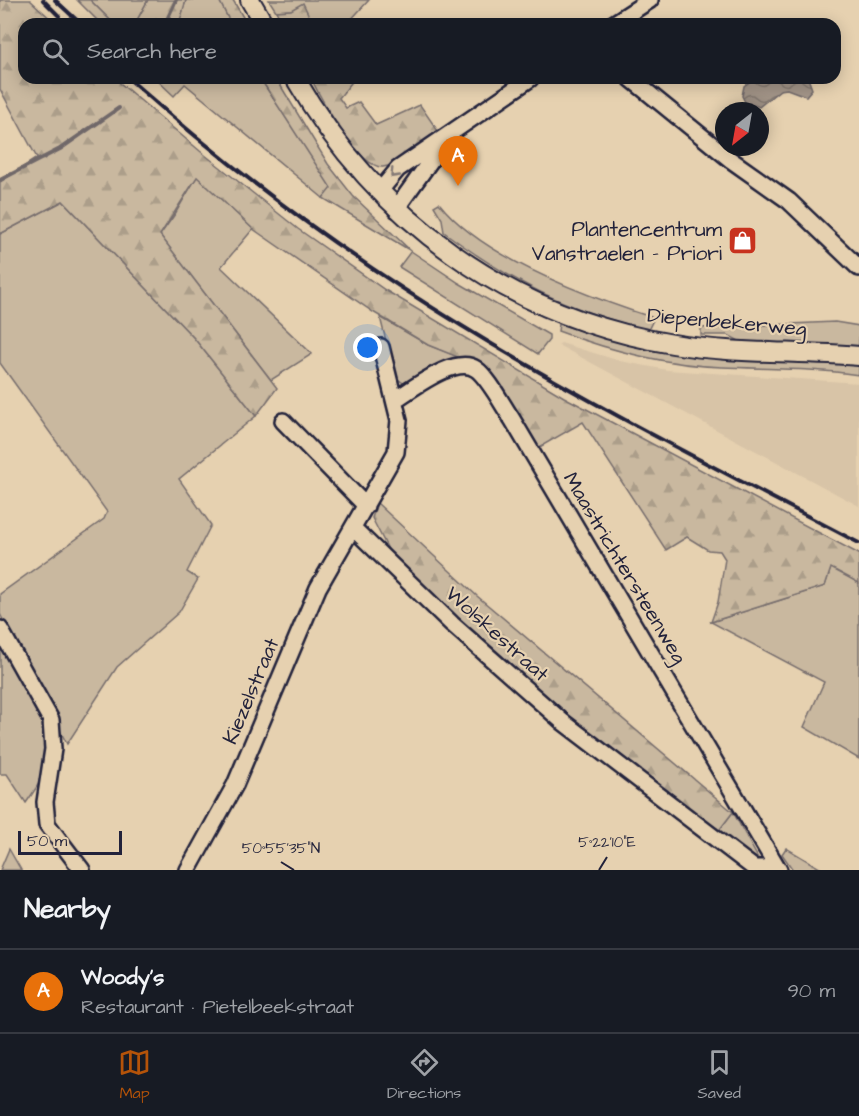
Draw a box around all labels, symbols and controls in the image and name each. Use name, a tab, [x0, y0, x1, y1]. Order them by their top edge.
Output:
search box	[18, 18, 841, 84]
icon: search	[39, 35, 72, 68]
text: Search here	[87, 36, 217, 67]
north arrow	[715, 102, 769, 156]
pin: A	[438, 136, 478, 186]
one-way arrow	[391, 167, 402, 178]
place label: Plantencentrum Vanstraelen - Priori	[532, 215, 723, 268]
shop icon: Plantencentrum Vanstraelen - Priori	[727, 225, 759, 257]
street label: Diepenbekerweg	[646, 301, 808, 345]
your location	[353, 333, 382, 362]
street label: Maastrichtersteenweg	[554, 467, 694, 671]
street label: Wolskestraat	[439, 580, 555, 689]
street label: Kiezelstraat	[216, 633, 287, 749]
scale bar	[18, 828, 122, 856]
text: 50 m	[27, 830, 67, 852]
text: 5°22'10"E	[578, 832, 636, 853]
text: 50°55'35"N	[242, 838, 320, 859]
text: Nearby	[24, 891, 111, 927]
text: Woody's	[81, 962, 164, 993]
text: A	[37, 977, 50, 1005]
text: 90 m	[787, 977, 835, 1005]
text: Restaurant · Pietelbeekstraat	[81, 993, 354, 1021]
tab: Map	[118, 1046, 151, 1104]
tab: Directions	[387, 1046, 461, 1104]
tab: Saved	[697, 1046, 741, 1104]

